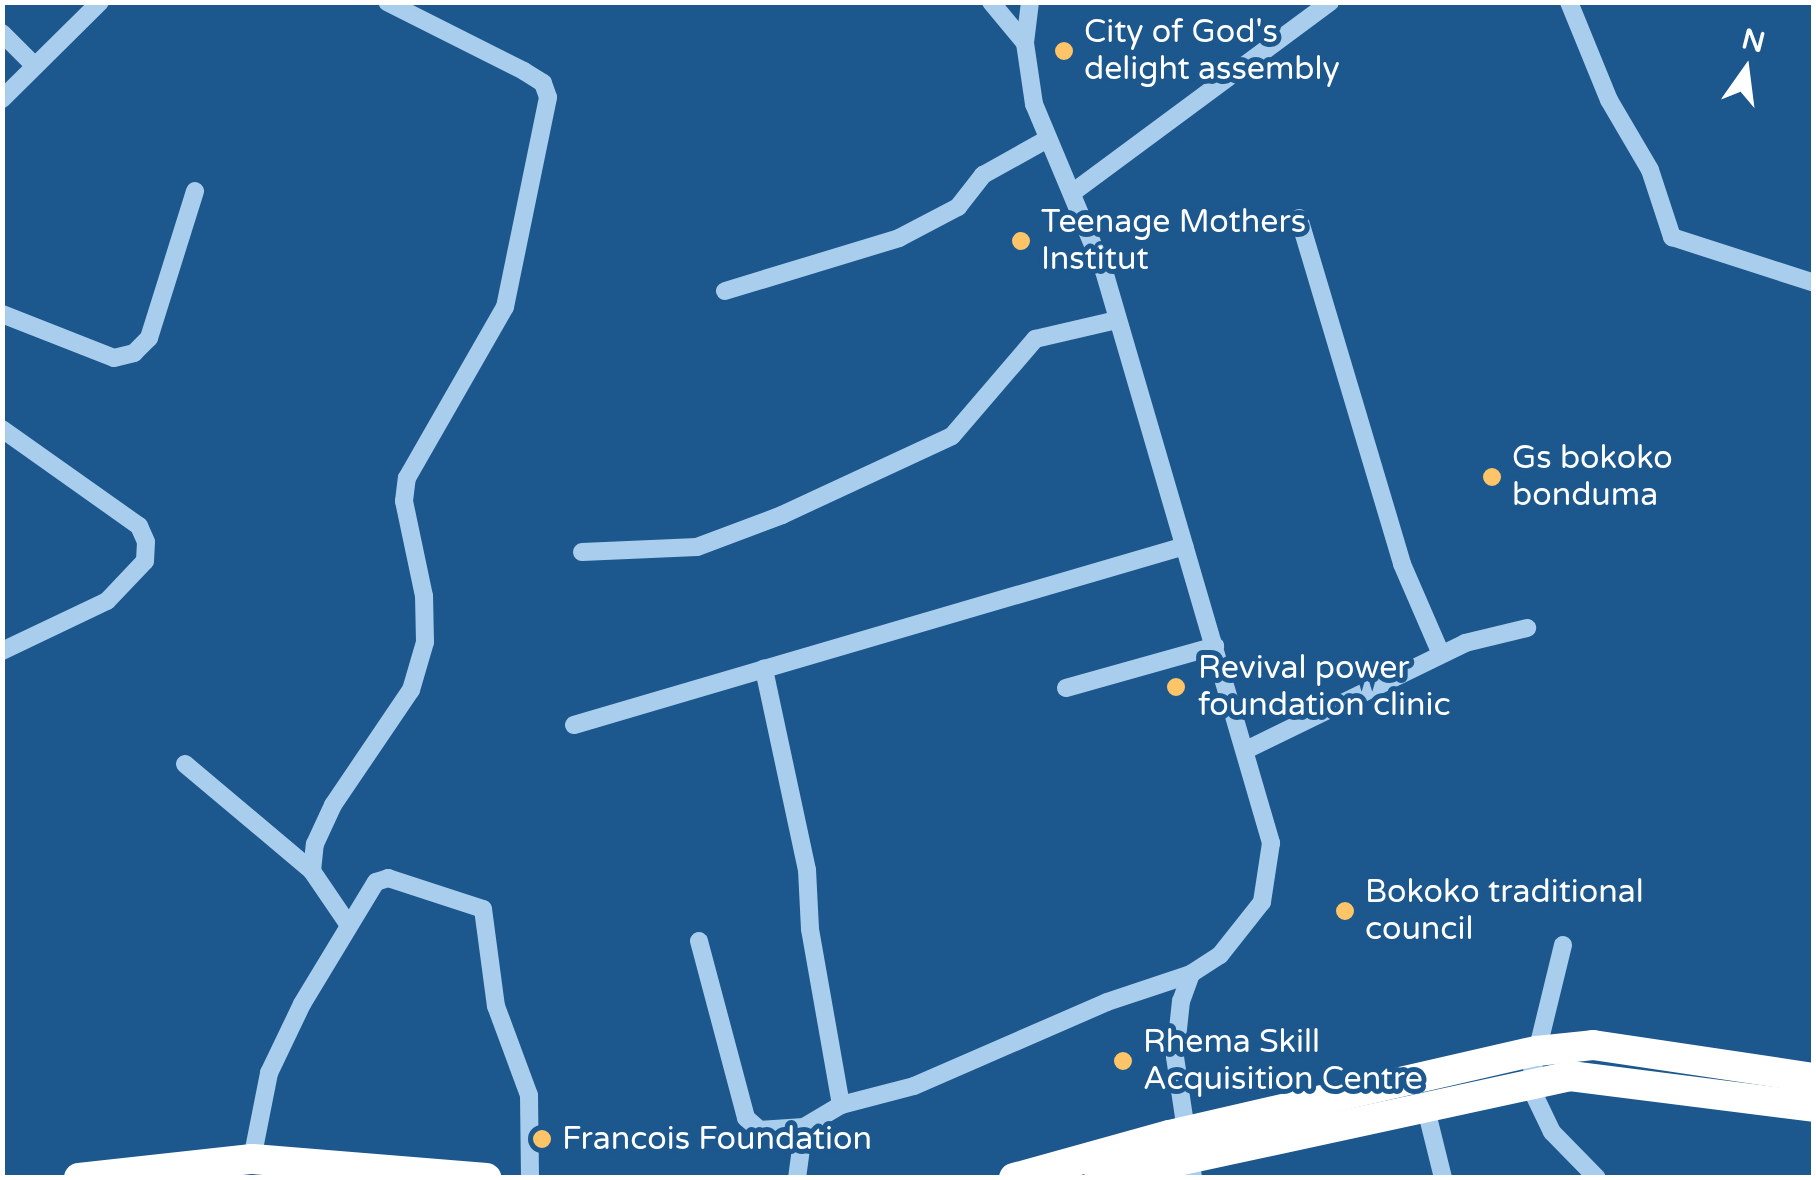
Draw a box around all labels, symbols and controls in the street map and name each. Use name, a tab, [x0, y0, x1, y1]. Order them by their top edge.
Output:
place label: City of God's delight assembly	[1084, 14, 1340, 89]
north arrow	[1696, 20, 1796, 120]
text: N	[1738, 22, 1768, 60]
marker: City of God's delight assembly	[1053, 40, 1075, 62]
place label: Teenage Mothers Institut	[1041, 204, 1306, 279]
marker: Teenage Mothers Institut	[1010, 230, 1032, 252]
place label: Gs bokoko bonduma	[1512, 440, 1673, 515]
marker: Gs bokoko bonduma	[1481, 466, 1503, 488]
place label: Revival power foundation clinic	[1198, 650, 1450, 725]
marker: Revival power foundation clinic	[1163, 674, 1189, 700]
place label: Bokoko traditional council	[1365, 874, 1644, 949]
marker: Bokoko traditional council	[1334, 900, 1356, 922]
place label: Rhema Skill Acquisition Centre	[1143, 1024, 1423, 1099]
marker: Rhema Skill Acquisition Centre	[1112, 1050, 1134, 1072]
place label: Francois Foundation	[562, 1120, 872, 1158]
marker: Francois Foundation	[531, 1128, 553, 1150]

